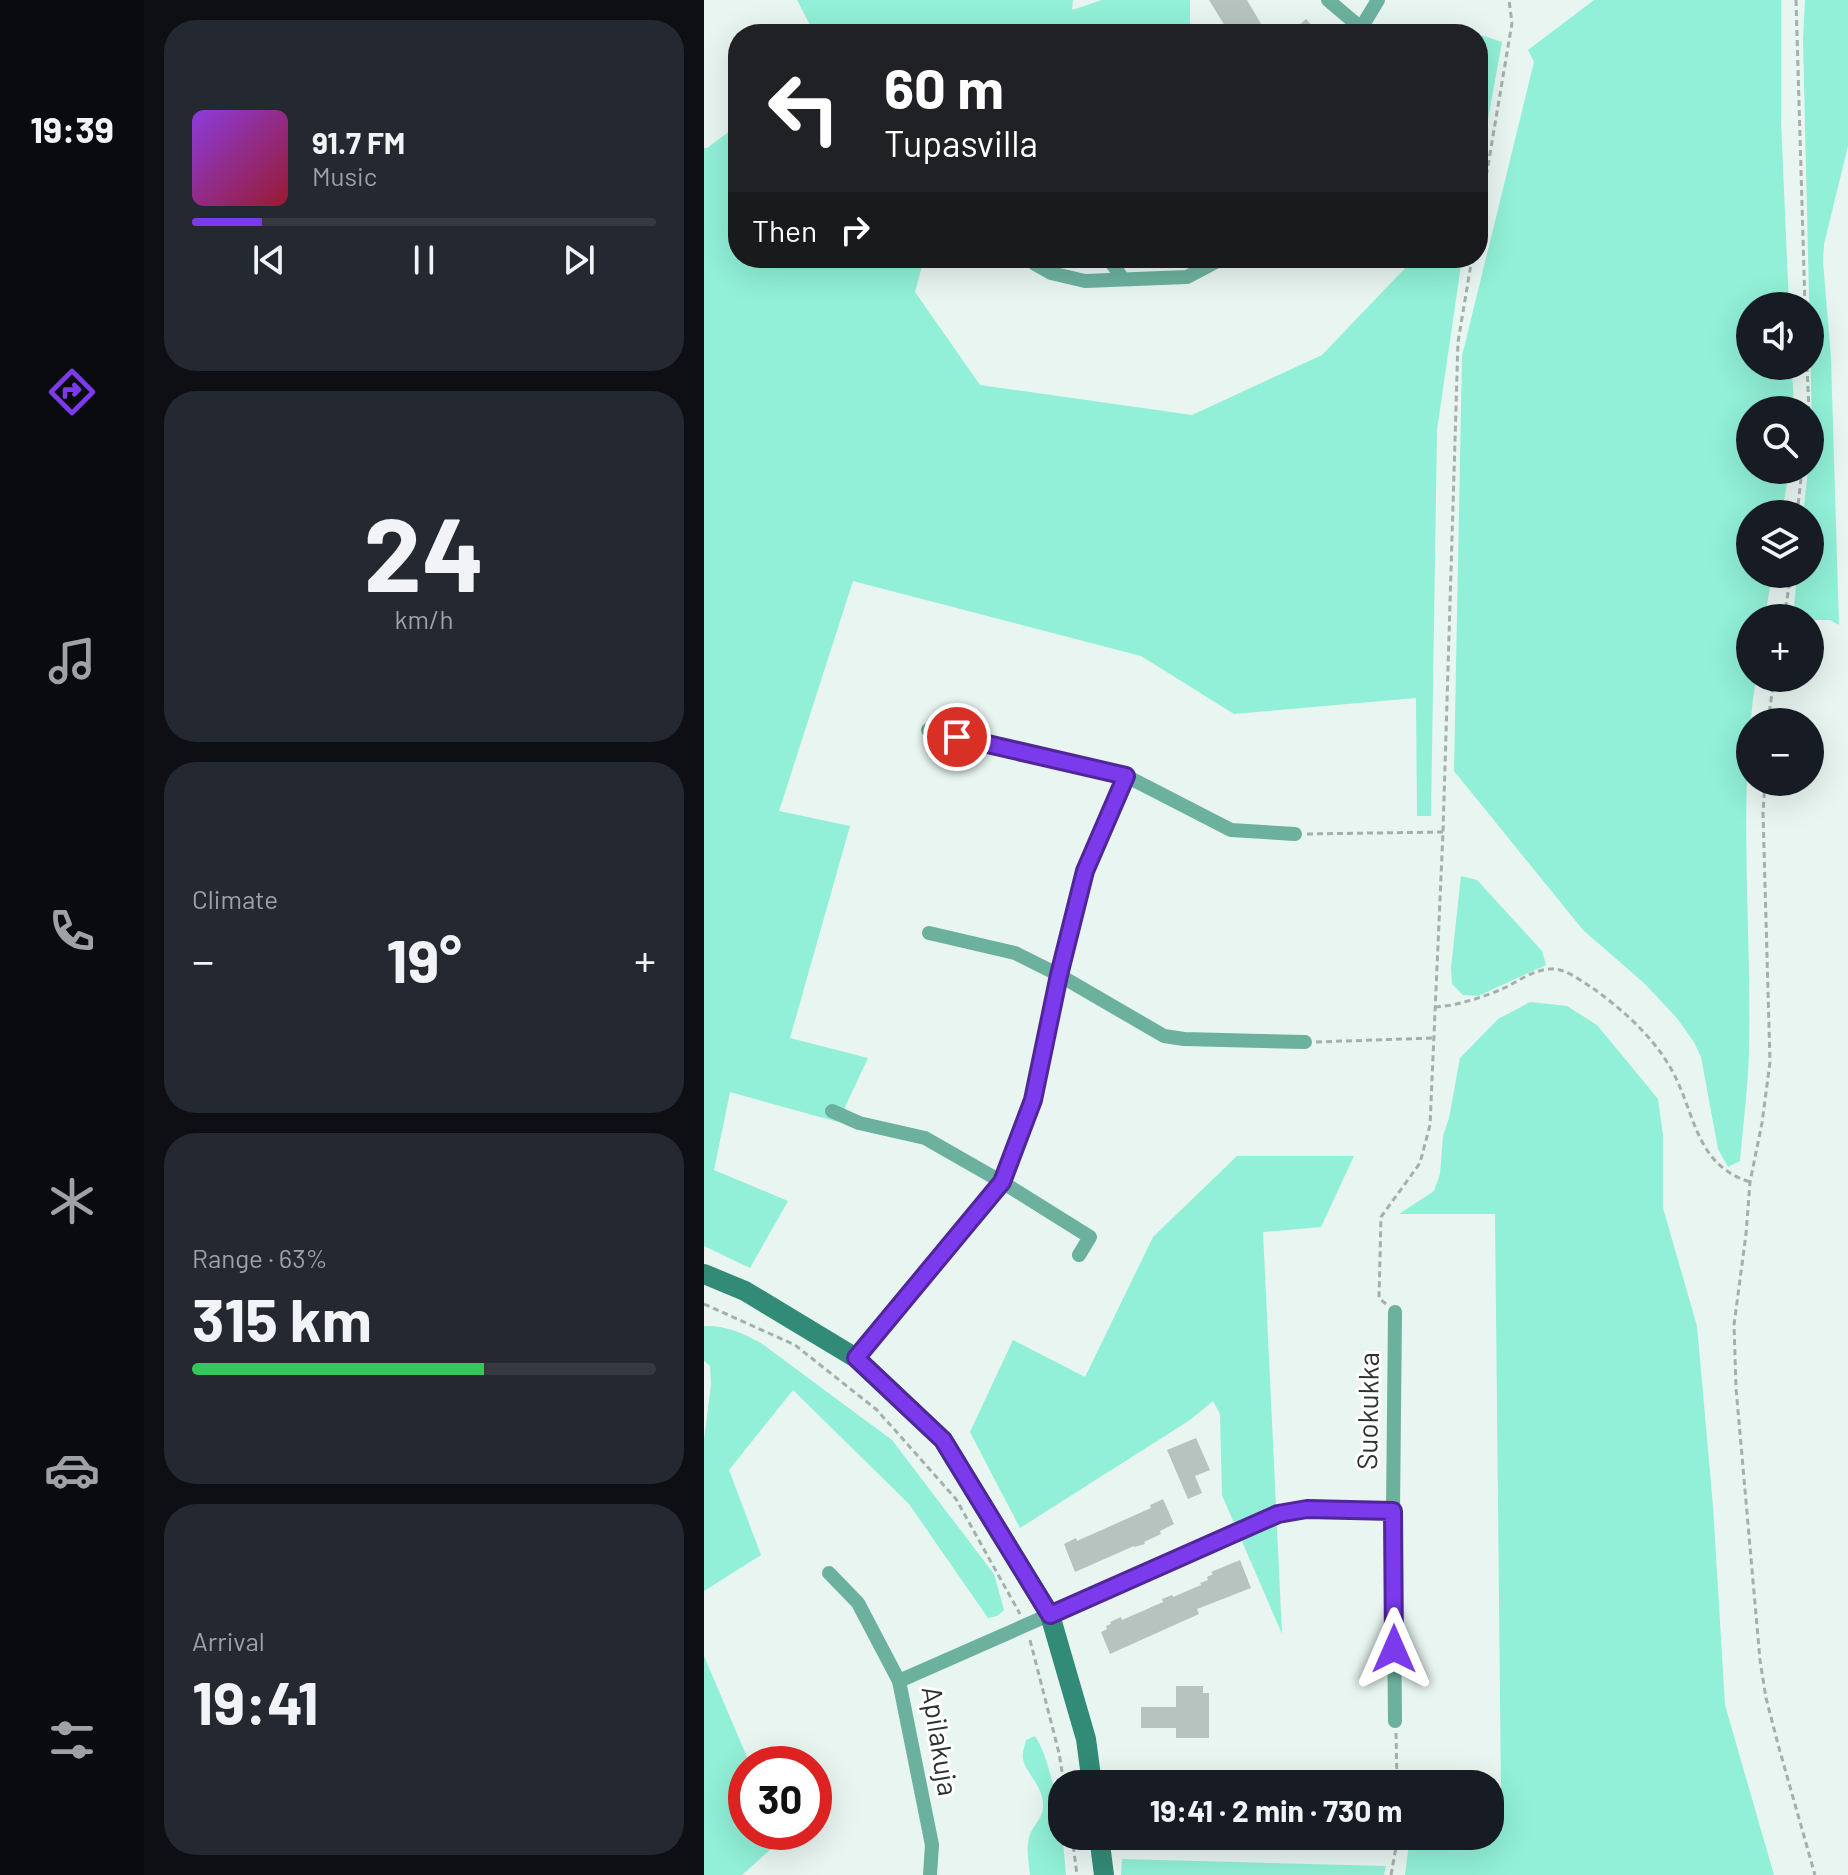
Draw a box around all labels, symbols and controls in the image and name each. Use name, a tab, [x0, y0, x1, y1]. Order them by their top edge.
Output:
text: 60 m	[884, 53, 1004, 120]
icon: left	[752, 56, 856, 160]
text: 19:39	[30, 107, 114, 150]
text: Tupasvilla	[884, 121, 1038, 164]
text: 91.7 FM	[312, 124, 405, 160]
text: Music	[312, 160, 377, 191]
icon: right	[833, 208, 877, 252]
text: Then	[752, 212, 817, 248]
icon: previous	[247, 238, 291, 282]
icon: pause	[402, 238, 446, 282]
icon: next	[557, 238, 601, 282]
map controls	[1736, 292, 1824, 796]
button: sound	[1736, 292, 1824, 380]
icon: directions	[44, 364, 100, 420]
button: search	[1736, 396, 1824, 484]
text: 24	[363, 488, 485, 613]
button: layers	[1736, 500, 1824, 588]
text: km/h	[395, 603, 453, 634]
button: +	[1736, 604, 1824, 692]
icon: music	[44, 633, 100, 689]
pin	[923, 703, 991, 771]
button: −	[1736, 708, 1824, 796]
icon: arrive	[935, 715, 979, 759]
text: Climate	[192, 883, 278, 914]
icon: phone	[44, 903, 100, 959]
text: 19°	[386, 923, 462, 995]
text: −	[192, 933, 214, 986]
text: +	[634, 933, 656, 986]
icon: climate	[44, 1173, 100, 1229]
text: Range · 63%	[192, 1242, 328, 1273]
text: 315 km	[192, 1282, 372, 1354]
street label: Suokukka	[1349, 1352, 1385, 1470]
icon: car	[44, 1442, 100, 1498]
position arrow	[1352, 1607, 1436, 1691]
text: Arrival	[192, 1625, 265, 1656]
text: 19:41	[192, 1665, 319, 1737]
street label: Apilakuja	[916, 1684, 966, 1798]
icon: filters	[44, 1712, 100, 1768]
speed limit sign: 30	[728, 1746, 832, 1850]
text: 19:41 · 2 min · 730 m	[1150, 1792, 1402, 1828]

